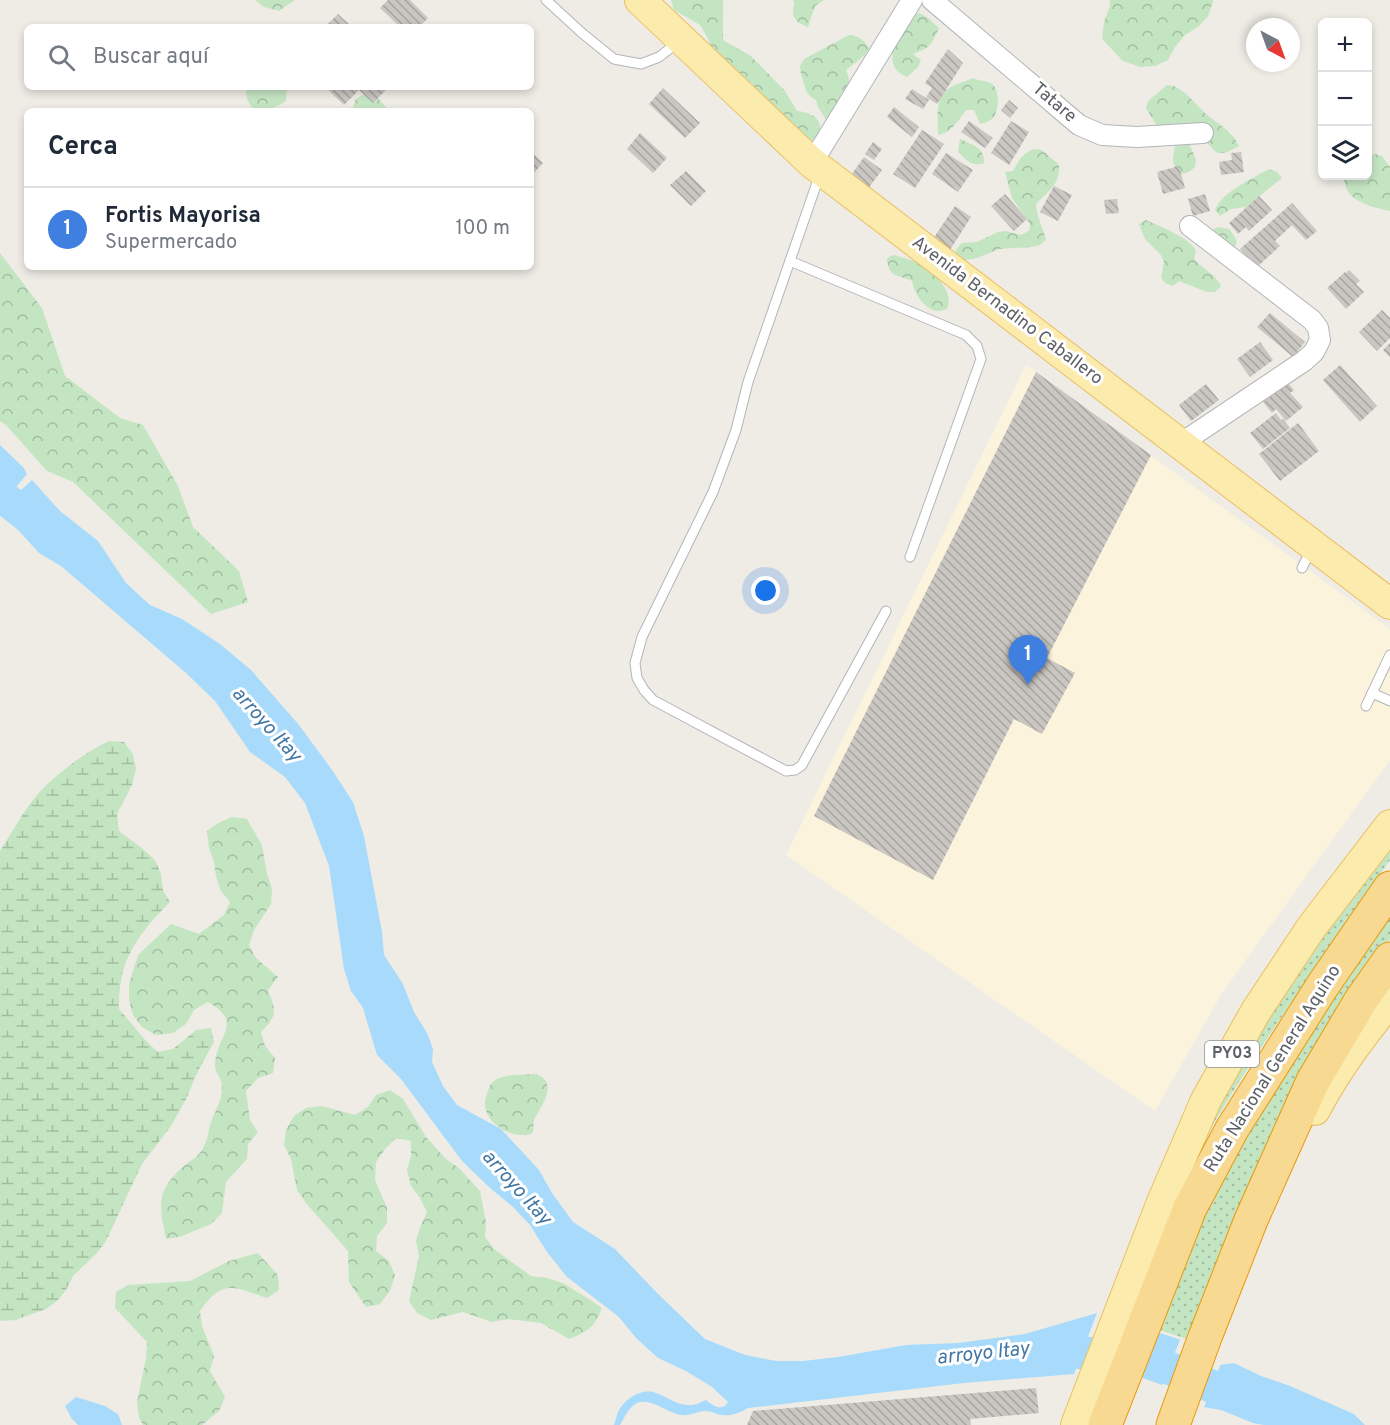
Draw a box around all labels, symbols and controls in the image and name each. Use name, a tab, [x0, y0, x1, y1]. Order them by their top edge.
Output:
north arrow	[1246, 18, 1300, 72]
map controls	[1318, 18, 1372, 180]
button: +	[1318, 18, 1372, 72]
search box	[24, 24, 534, 90]
icon: search	[45, 41, 78, 74]
text: Buscar aquí	[93, 44, 209, 71]
button: −	[1318, 72, 1372, 126]
street label: Tatare	[1027, 78, 1081, 128]
button: layers	[1318, 126, 1372, 180]
text: Cerca	[48, 131, 118, 164]
text: Fortis Mayorisa	[105, 203, 261, 230]
text: 1	[64, 216, 72, 242]
text: 100 m	[455, 216, 510, 242]
text: Supermercado	[105, 230, 237, 256]
street label: Avenida Bernadino Caballero	[907, 231, 1107, 391]
your location	[751, 576, 780, 605]
pin: 1	[1008, 636, 1048, 685]
water label: arroyo Itay	[225, 682, 308, 769]
street label: Ruta Nacional General Aquino	[1200, 961, 1346, 1177]
road number: PY03	[1205, 1041, 1259, 1067]
water label: arroyo Itay	[475, 1145, 558, 1232]
water label: arroyo Itay	[935, 1336, 1032, 1372]

